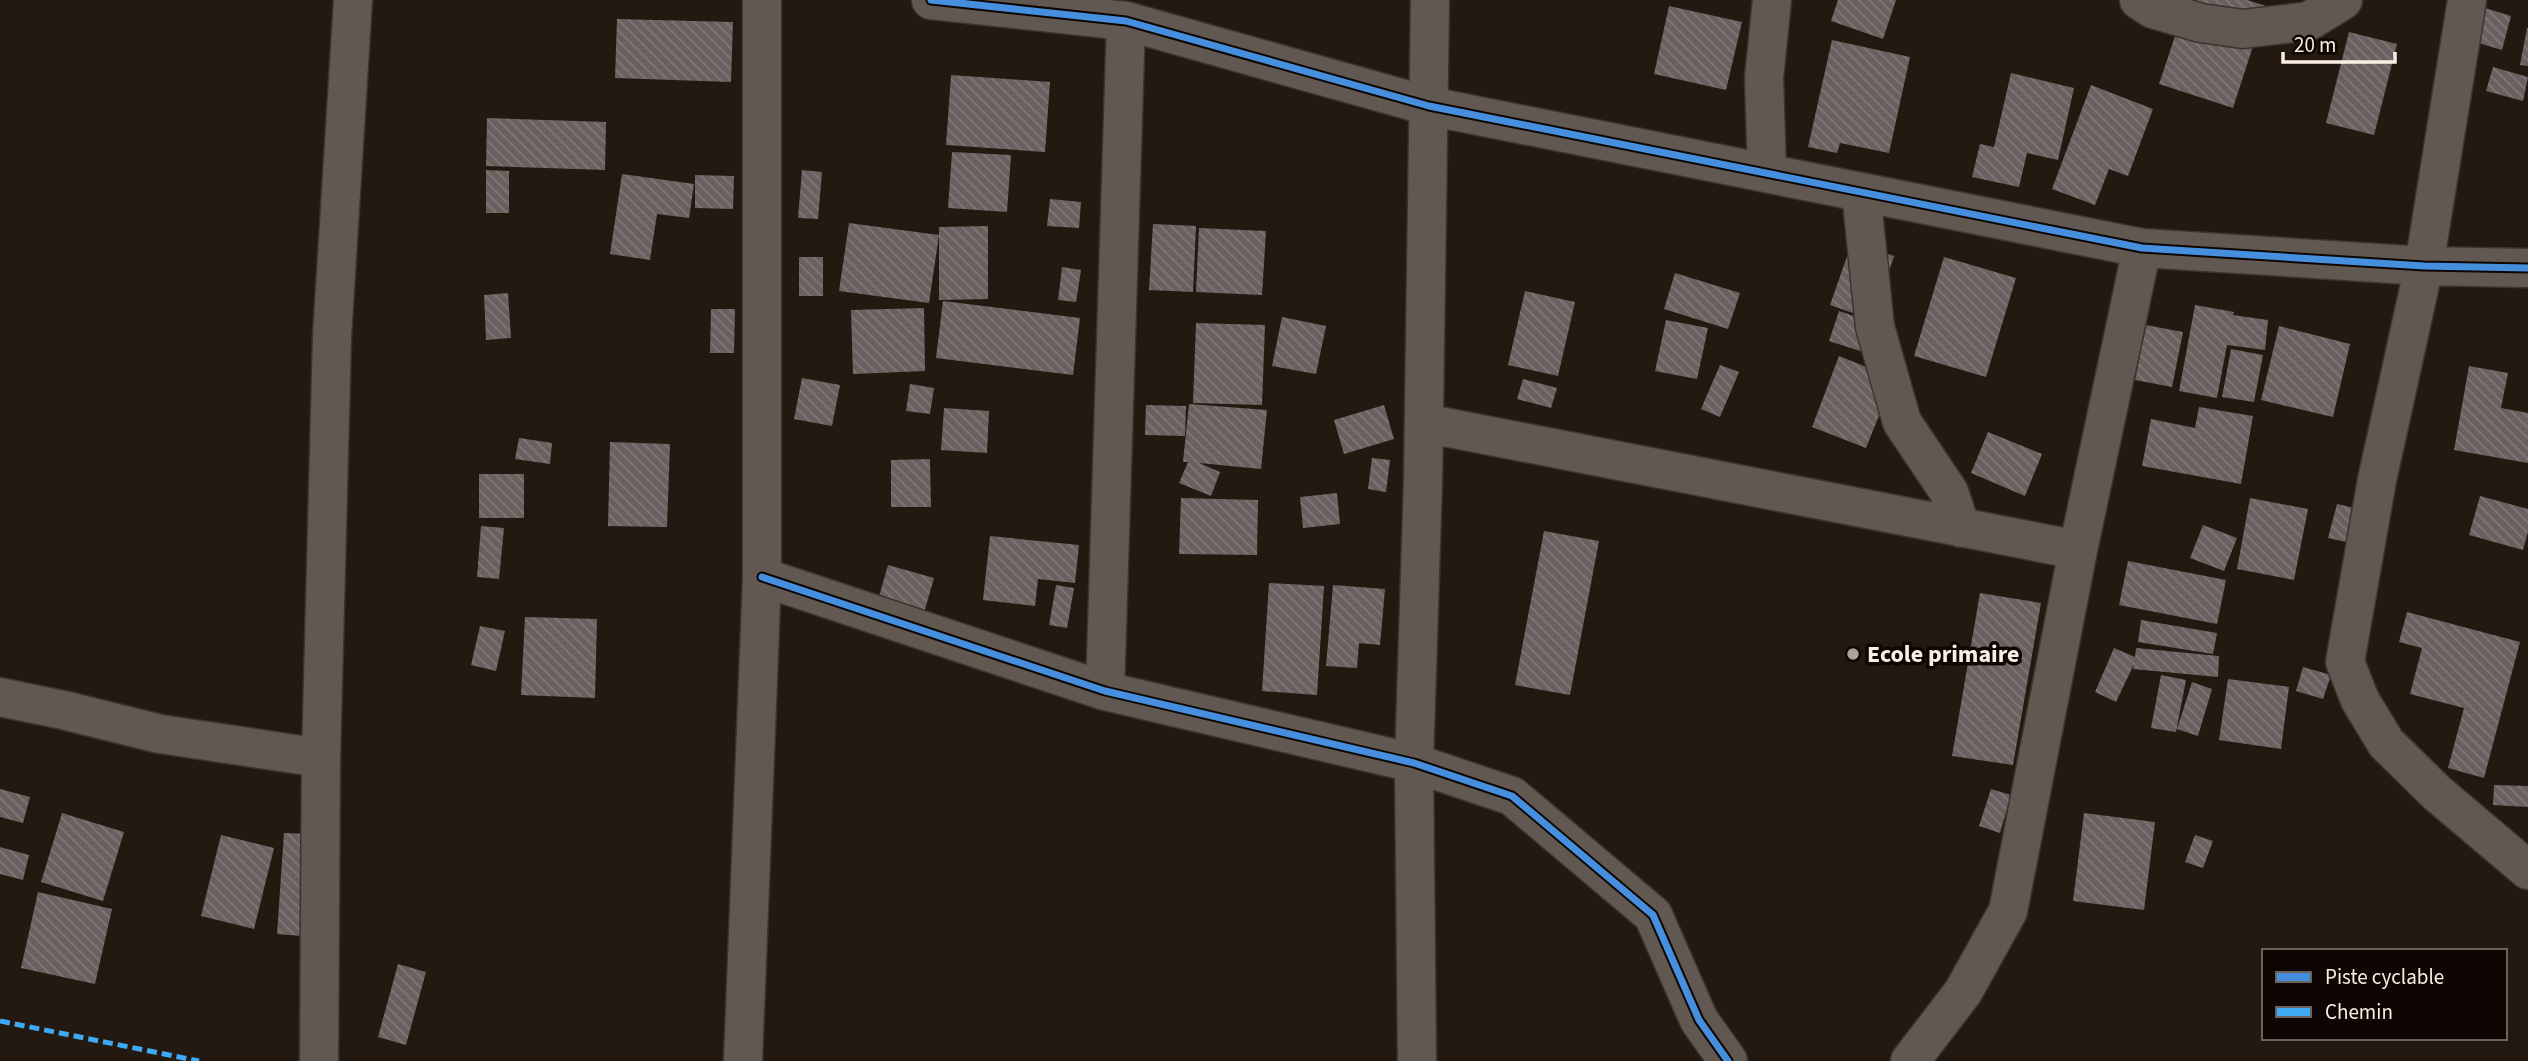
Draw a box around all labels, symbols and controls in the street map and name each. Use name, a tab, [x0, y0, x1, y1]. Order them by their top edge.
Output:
scale bar	[2283, 21, 2395, 65]
text: 20 m	[2294, 30, 2336, 60]
place label: Ecole primaire	[1867, 637, 2019, 672]
marker: Ecole primaire	[1845, 646, 1861, 662]
legend	[2262, 949, 2507, 1040]
text: Piste cyclable	[2325, 962, 2444, 992]
text: Chemin	[2325, 997, 2393, 1027]

